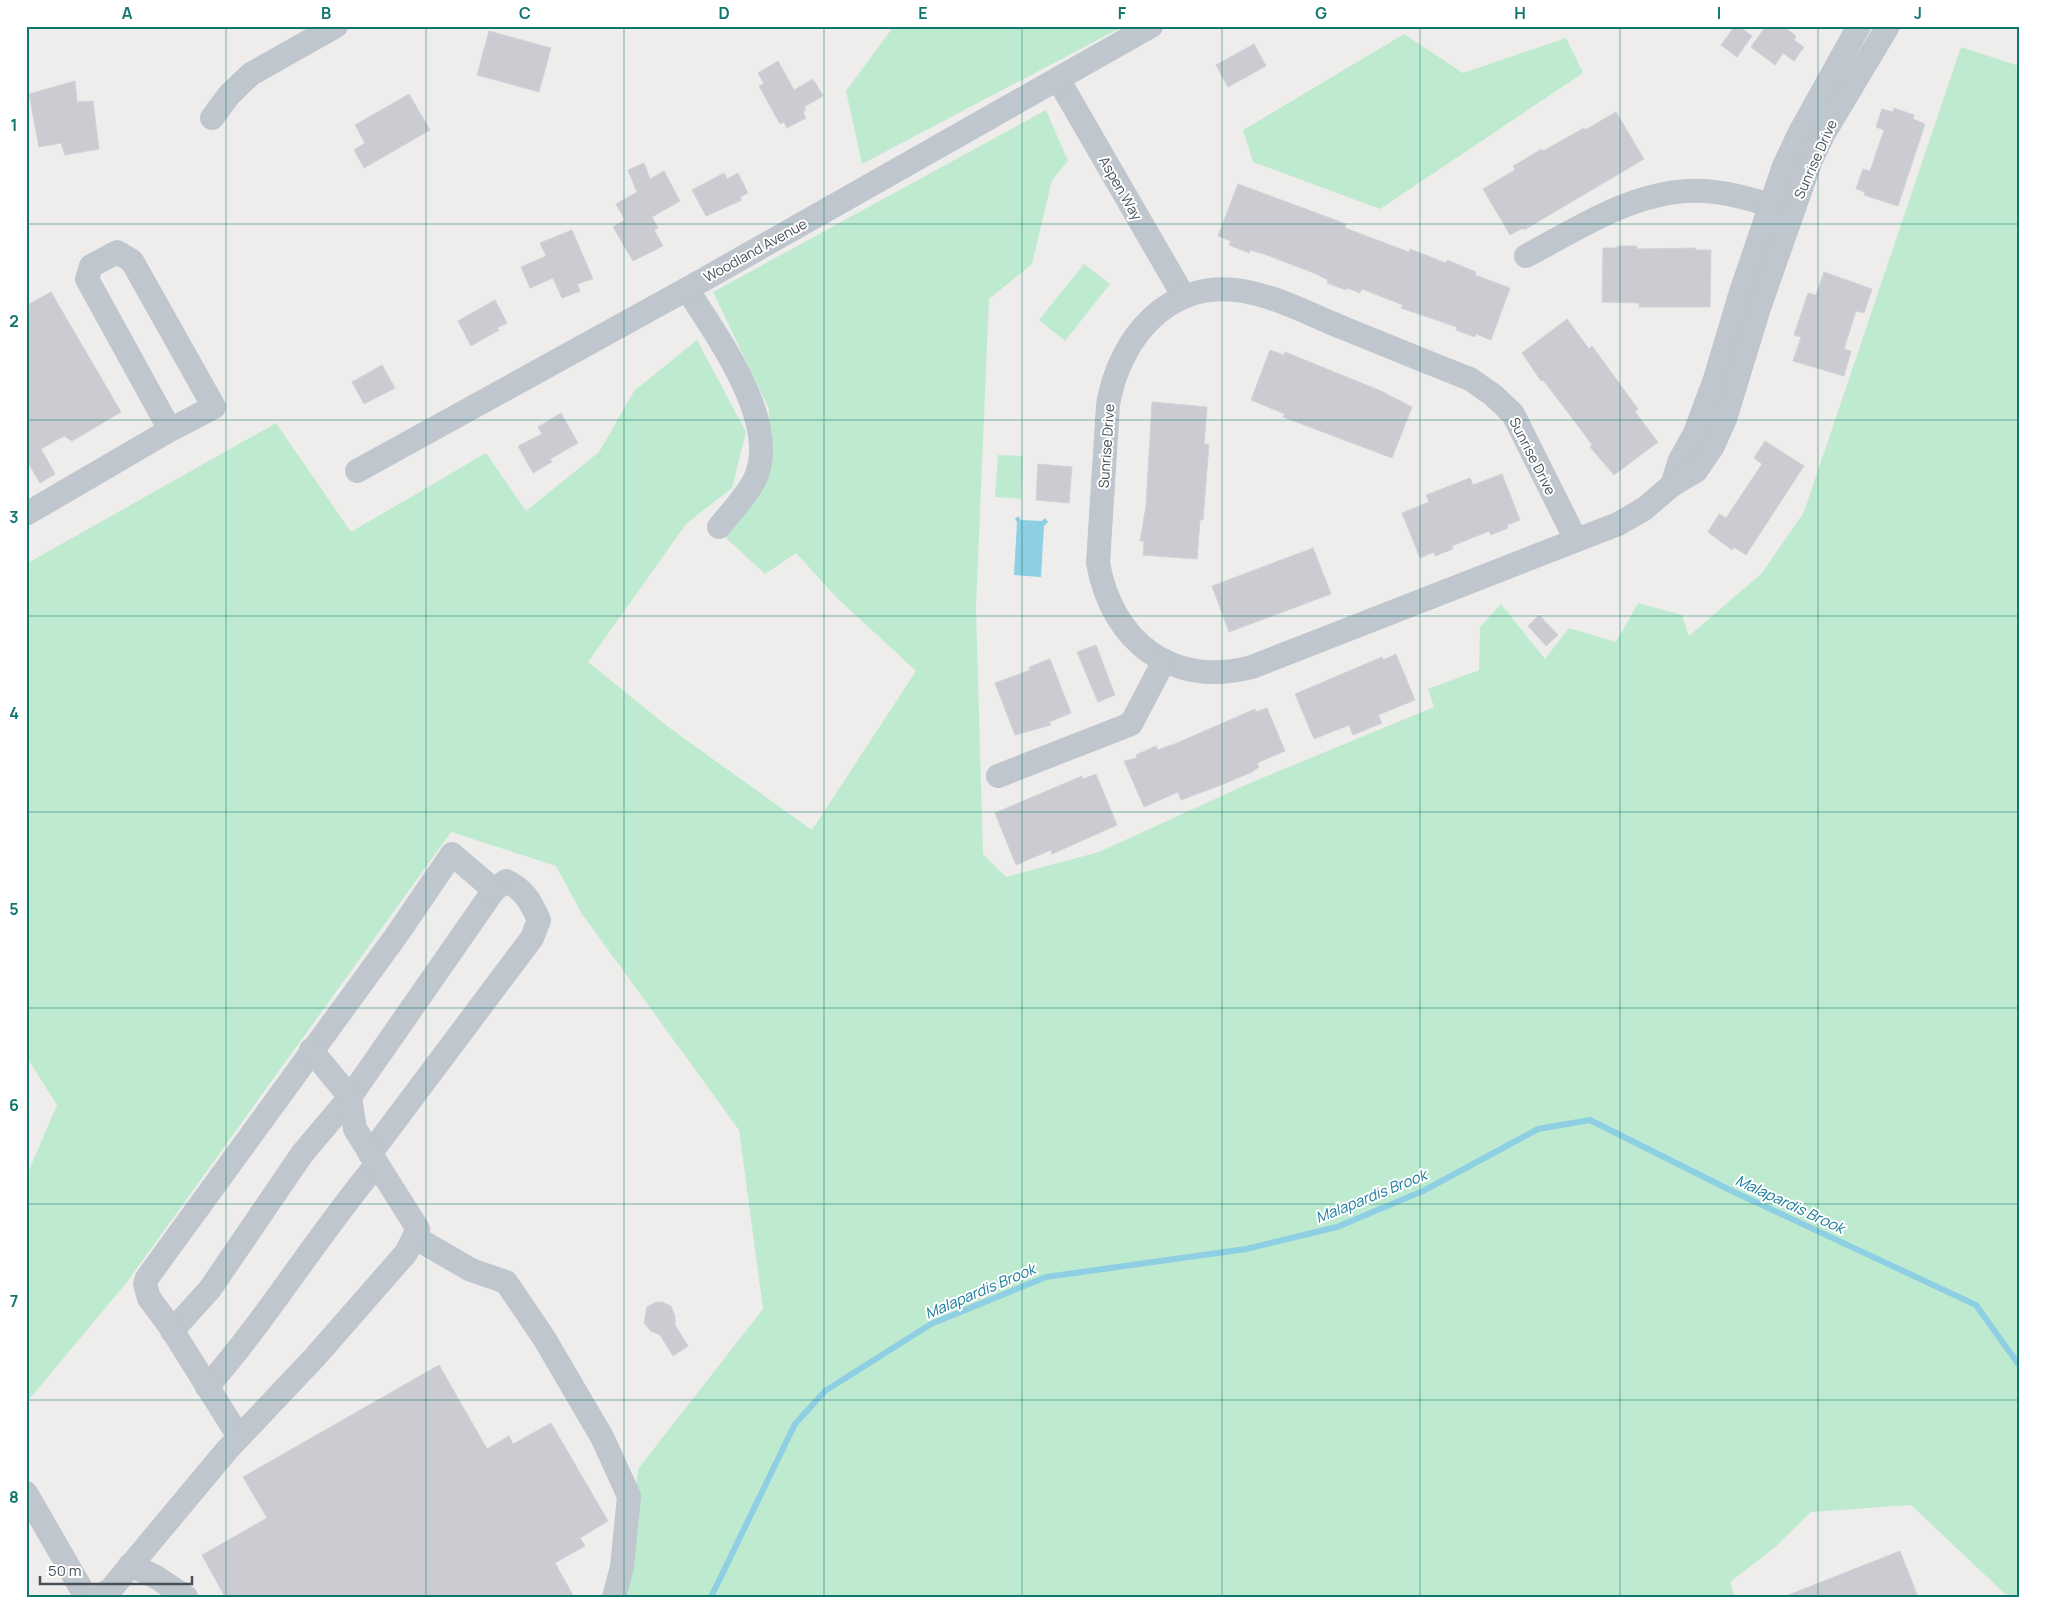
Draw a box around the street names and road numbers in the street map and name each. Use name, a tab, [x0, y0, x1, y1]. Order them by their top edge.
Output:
street label: Sunrise Drive	[1789, 116, 1841, 202]
street label: Aspen Way	[1095, 153, 1147, 224]
street label: Woodland Avenue	[700, 214, 810, 286]
street label: Sunrise Drive	[1094, 403, 1118, 489]
street label: Sunrise Drive	[1505, 414, 1561, 498]

